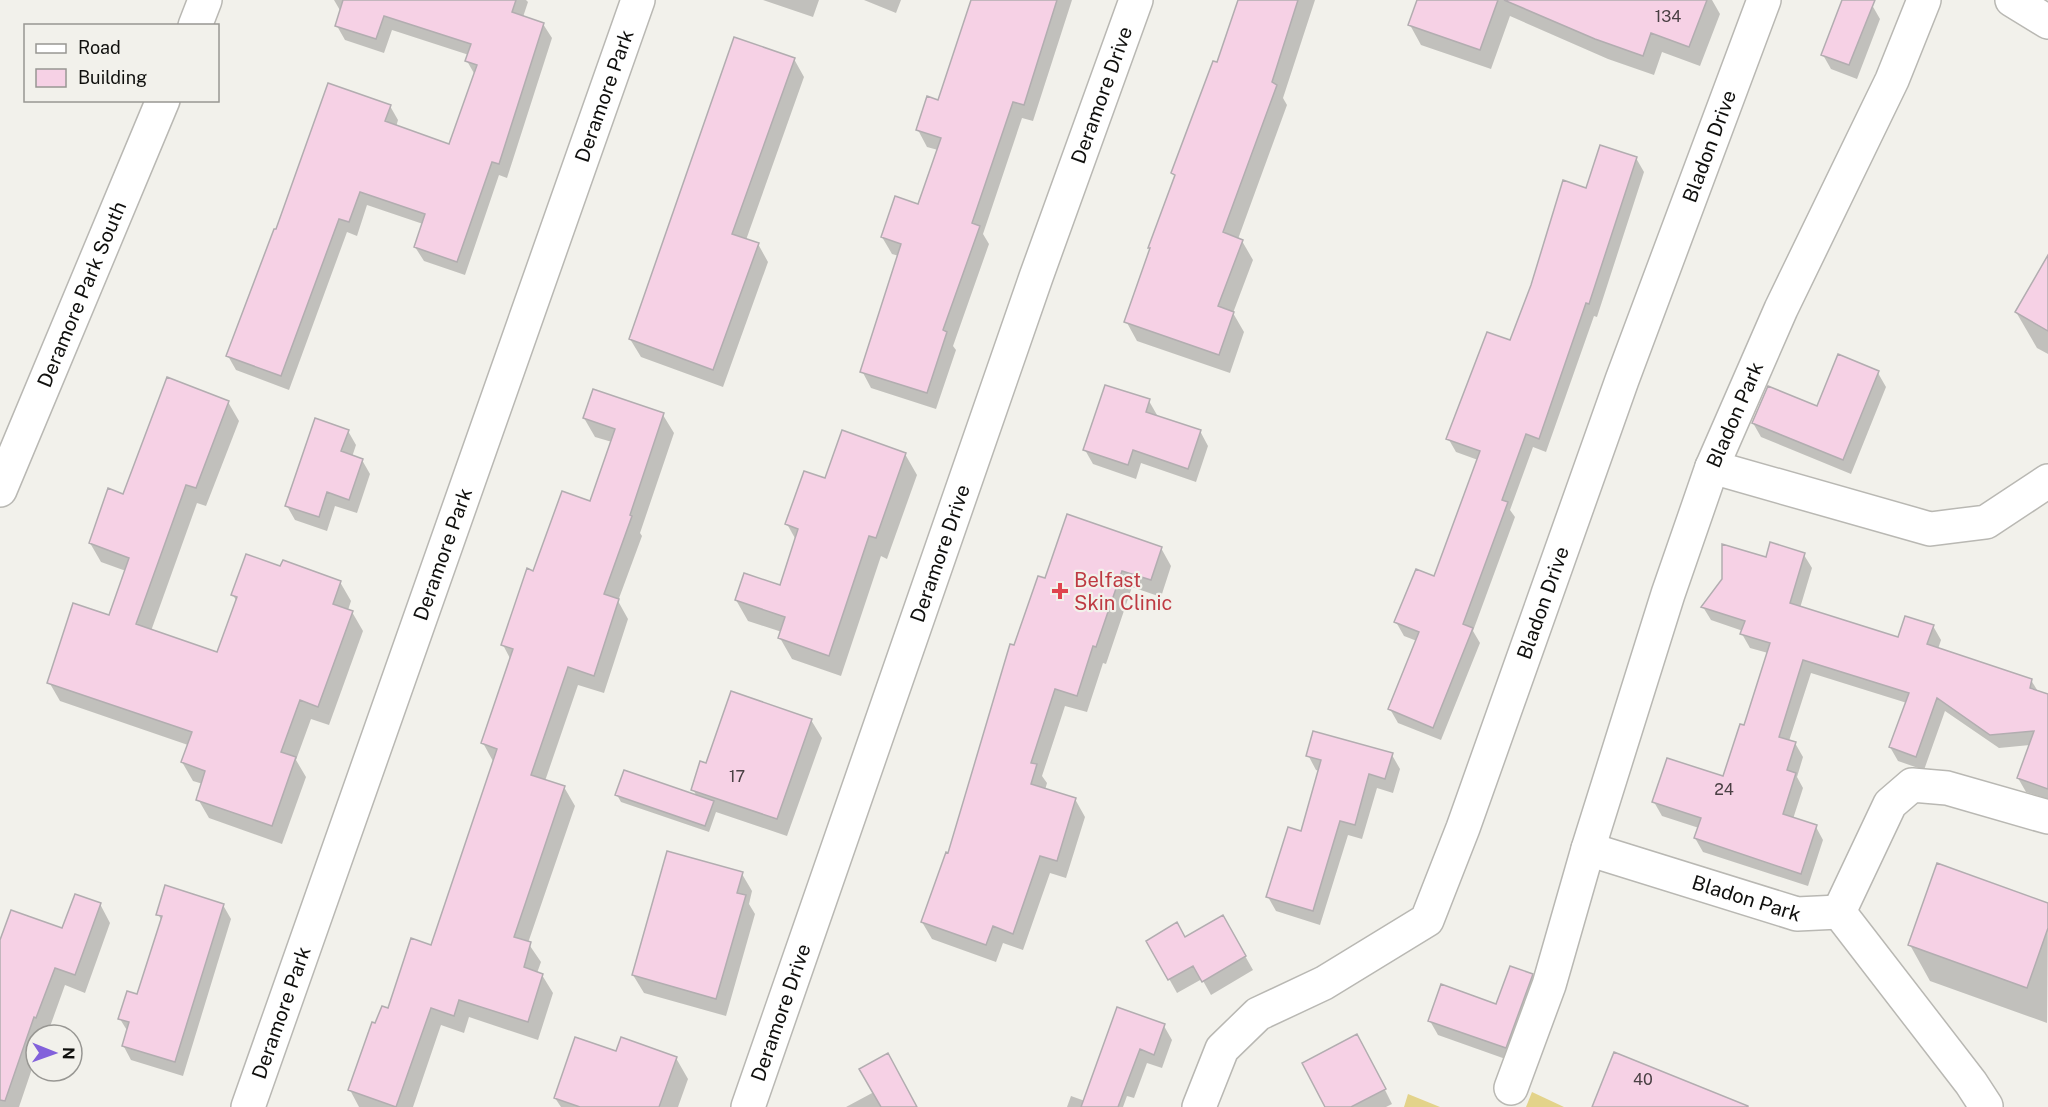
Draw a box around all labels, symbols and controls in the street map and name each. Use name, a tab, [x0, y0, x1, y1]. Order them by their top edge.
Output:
house number: 134	[1655, 7, 1681, 26]
street label: Deramore Drive	[1066, 23, 1137, 167]
legend	[24, 24, 219, 102]
street label: Deramore Park	[570, 26, 639, 165]
text: Road	[78, 37, 121, 58]
text: Building	[78, 67, 147, 88]
street label: Bladon Drive	[1677, 87, 1741, 206]
street label: Deramore Park South	[32, 198, 131, 391]
street label: Bladon Park	[1701, 358, 1768, 471]
street label: Deramore Drive	[905, 481, 975, 625]
street label: Deramore Park	[408, 485, 477, 624]
street label: Bladon Drive	[1512, 543, 1574, 662]
place label: Belfast Skin Clinic	[1074, 568, 1172, 615]
marker: Belfast Skin Clinic	[1051, 582, 1069, 600]
house number: 17	[729, 767, 745, 786]
house number: 24	[1714, 780, 1734, 799]
street label: Bladon Park	[1689, 870, 1804, 927]
street label: Deramore Drive	[746, 941, 816, 1084]
street label: Deramore Park	[247, 943, 316, 1082]
north arrow	[24, 1023, 84, 1083]
text: N	[59, 1047, 78, 1060]
house number: 40	[1633, 1070, 1653, 1089]

